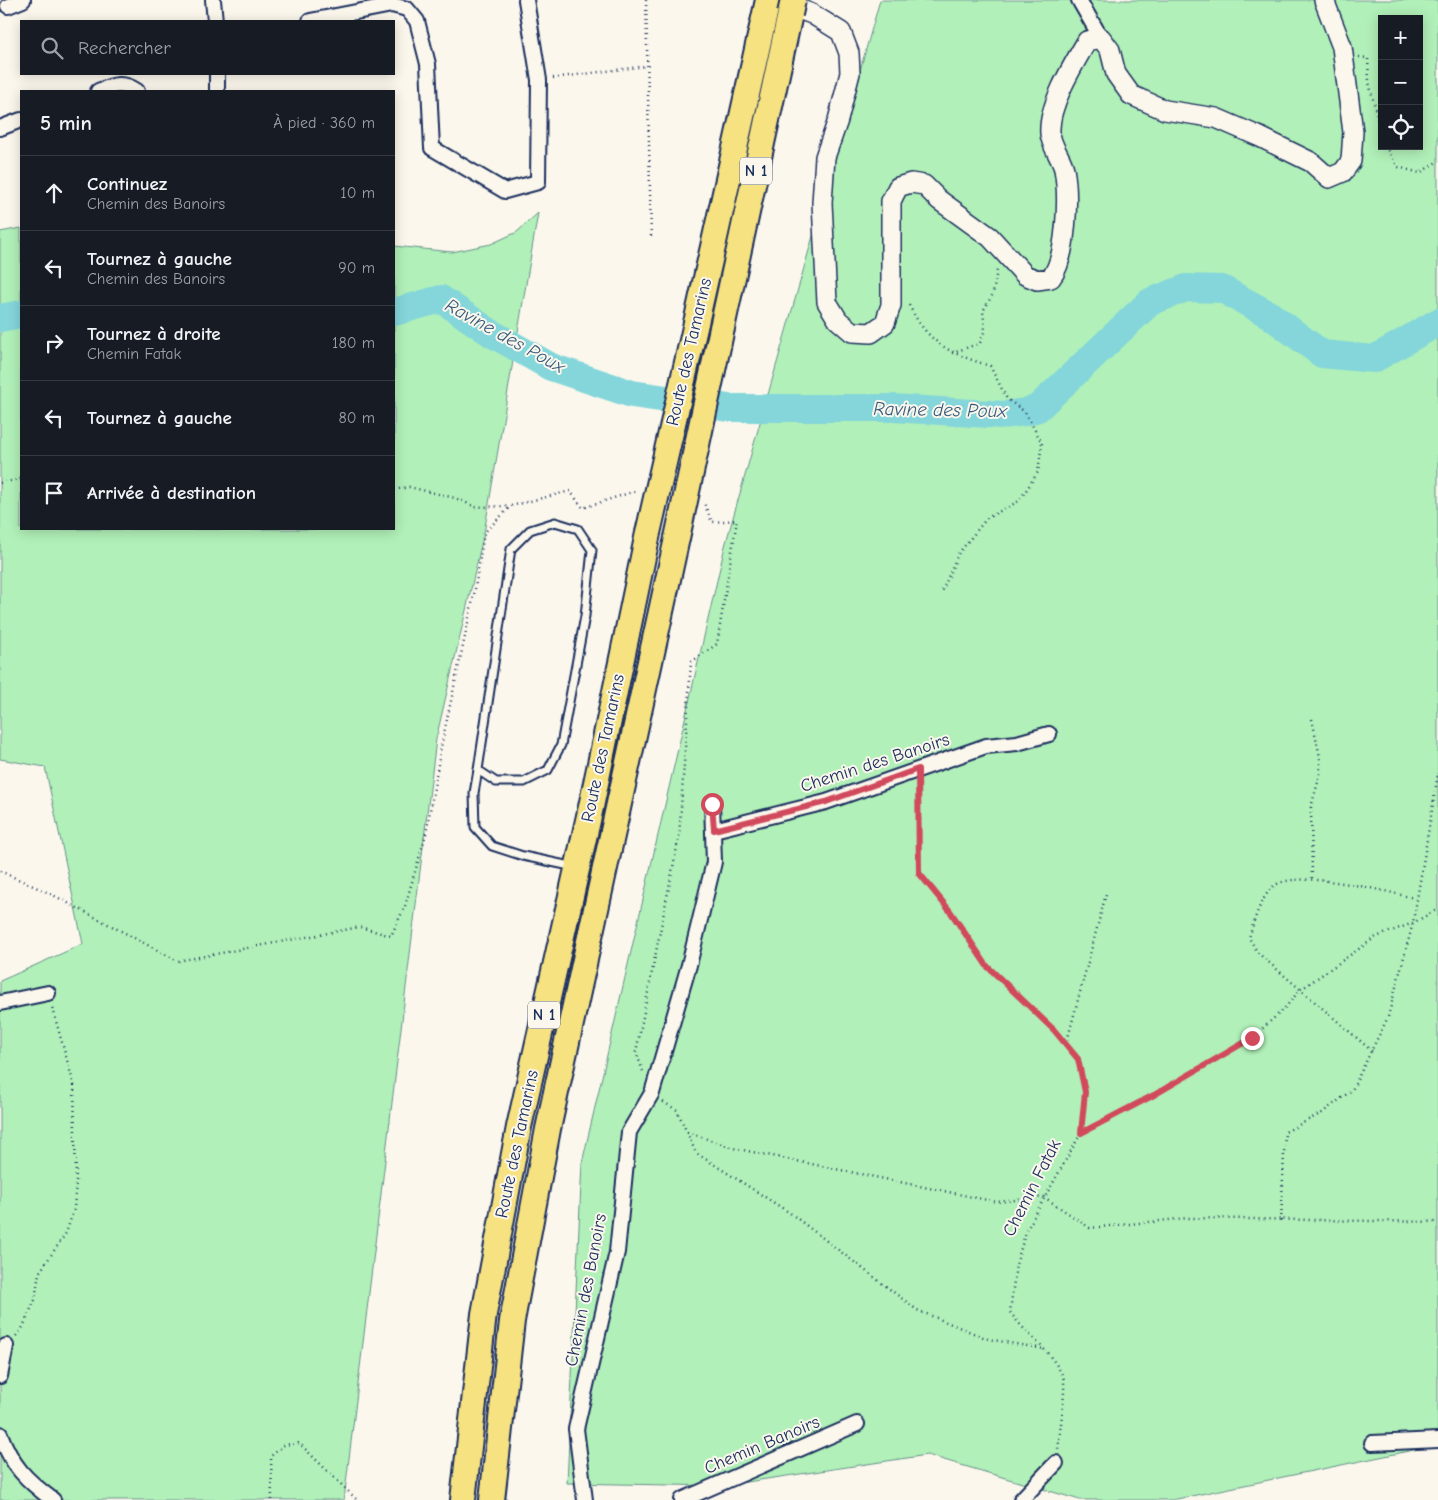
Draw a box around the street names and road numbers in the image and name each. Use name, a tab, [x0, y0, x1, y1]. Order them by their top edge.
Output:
road number: N 1	[740, 158, 772, 185]
street label: Route des Tamarins	[662, 276, 716, 428]
street label: Route des Tamarins	[577, 672, 629, 824]
street label: Chemin des Banoirs	[798, 729, 952, 797]
road number: N 1	[528, 1002, 560, 1028]
street label: Route des Tamarins	[491, 1068, 543, 1220]
street label: Chemin Fatak	[999, 1136, 1066, 1240]
street label: Chemin des Banoirs	[561, 1212, 611, 1368]
street label: Chemin Banoirs	[701, 1411, 823, 1479]

